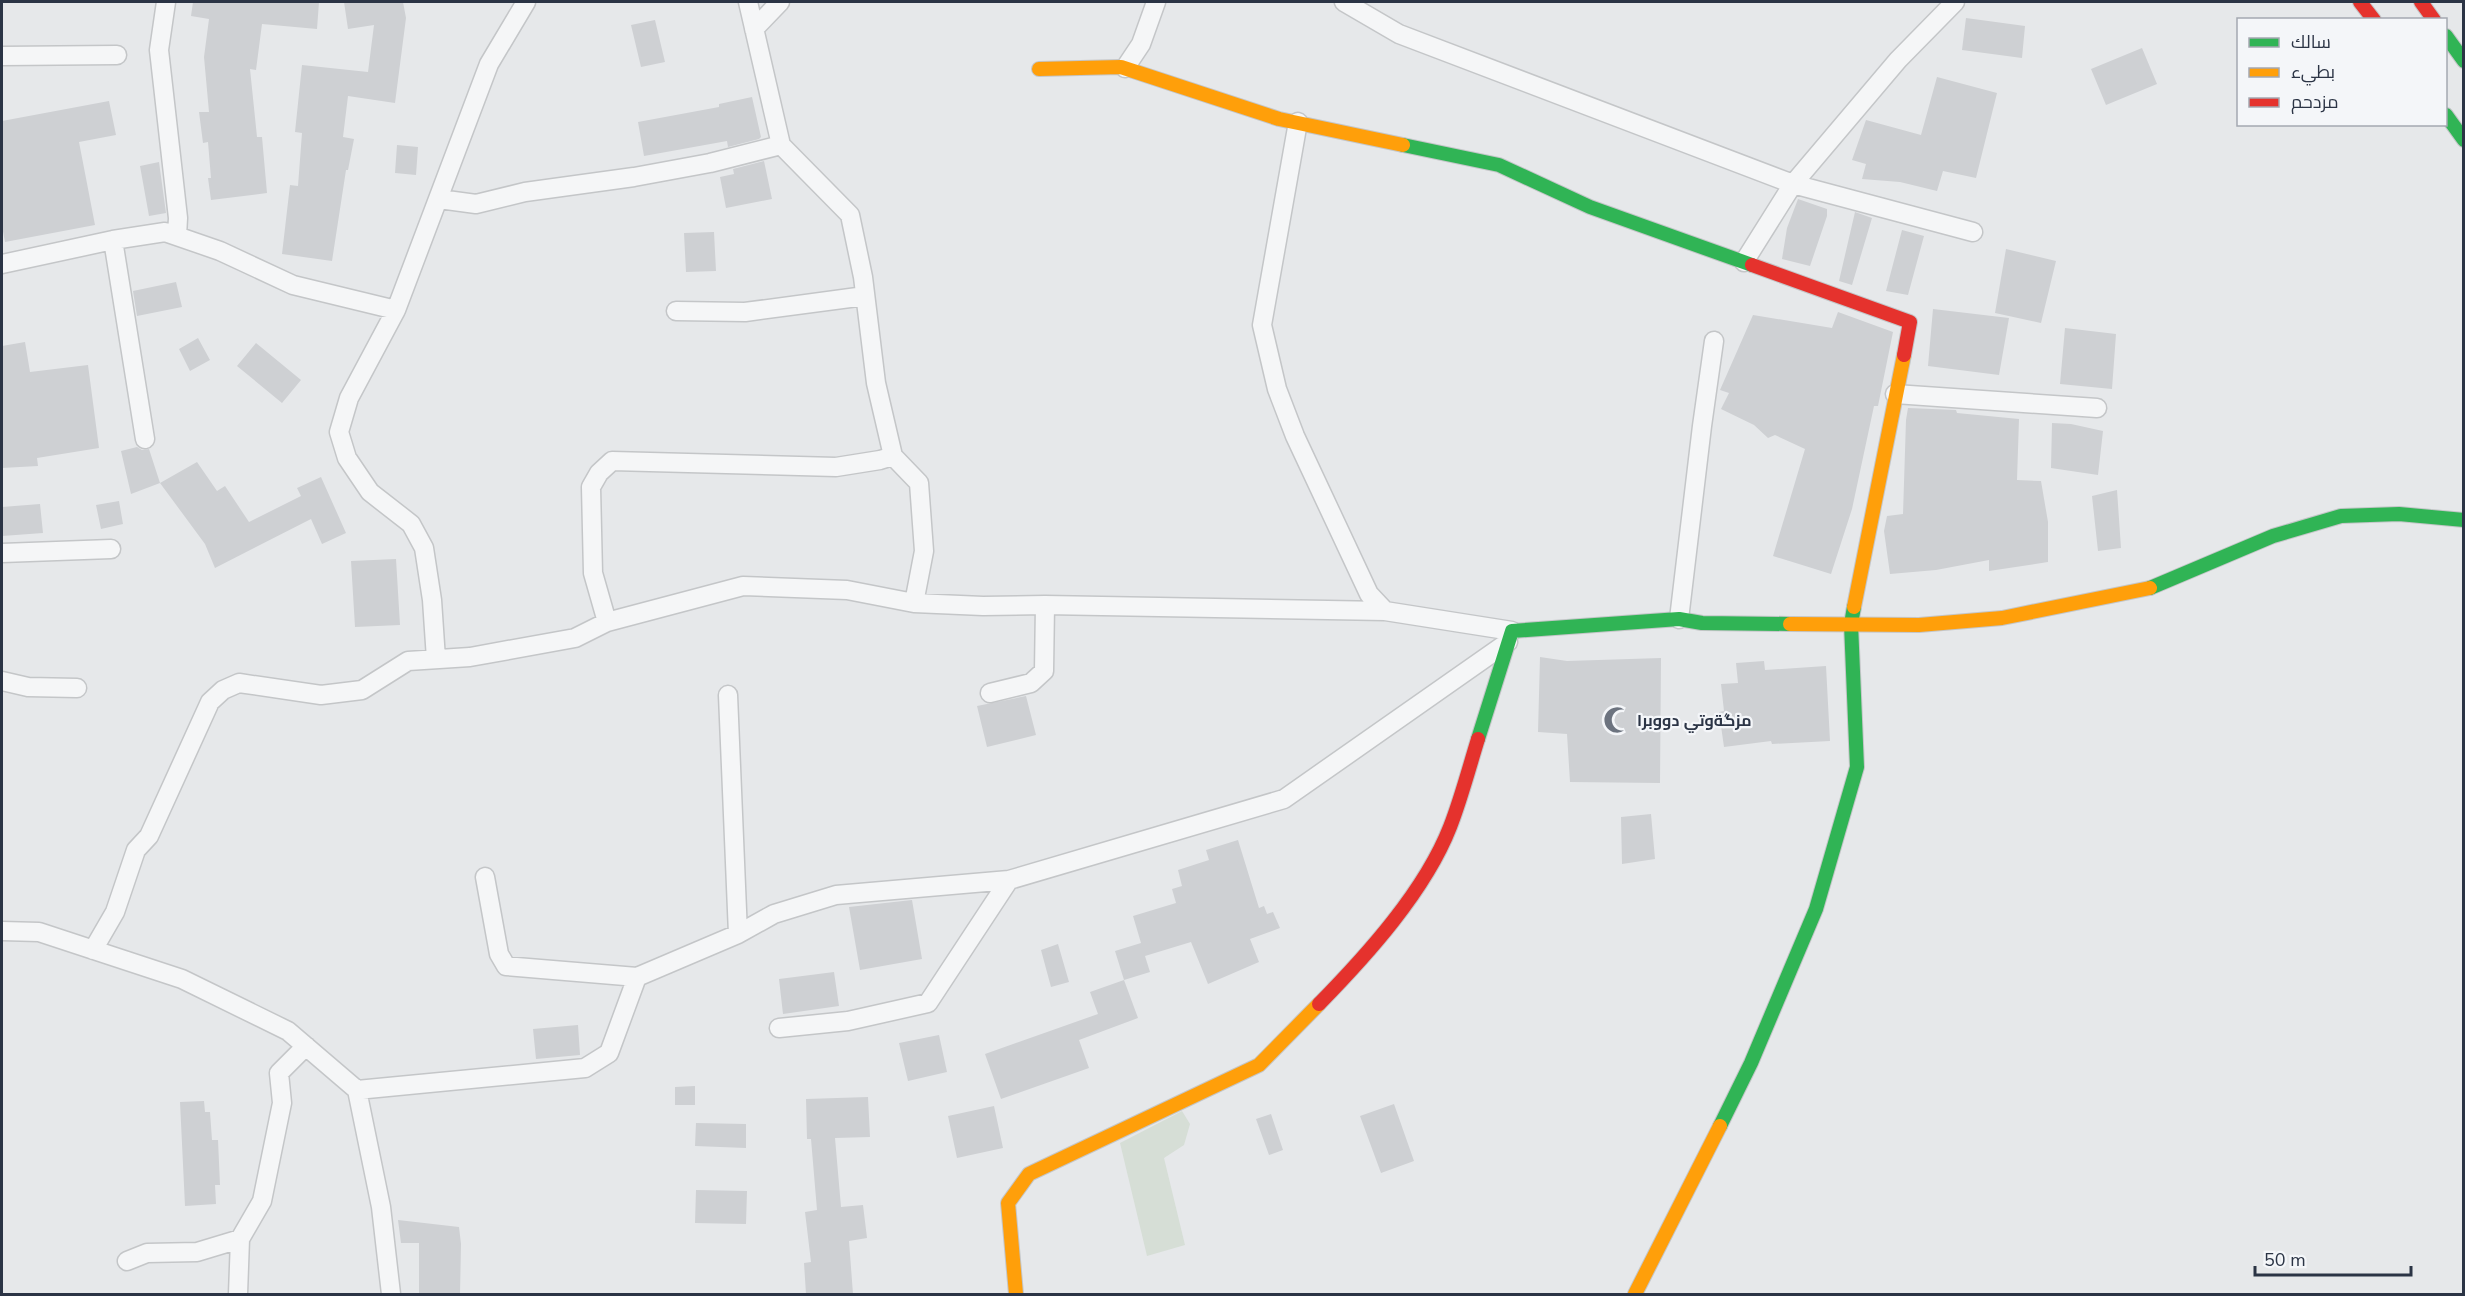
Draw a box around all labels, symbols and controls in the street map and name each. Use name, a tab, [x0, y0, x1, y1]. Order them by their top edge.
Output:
legend	[2237, 18, 2447, 126]
text: سالك	[2291, 30, 2331, 54]
text: بطيء	[2291, 60, 2335, 86]
text: مزدحم	[2291, 90, 2339, 114]
mosque icon: مزگةوتي دووبرا	[1602, 705, 1632, 735]
place label: مزگةوتي دووبرا	[1637, 710, 1752, 733]
scale bar	[2255, 1239, 2411, 1277]
text: 50 m	[2264, 1248, 2306, 1272]

